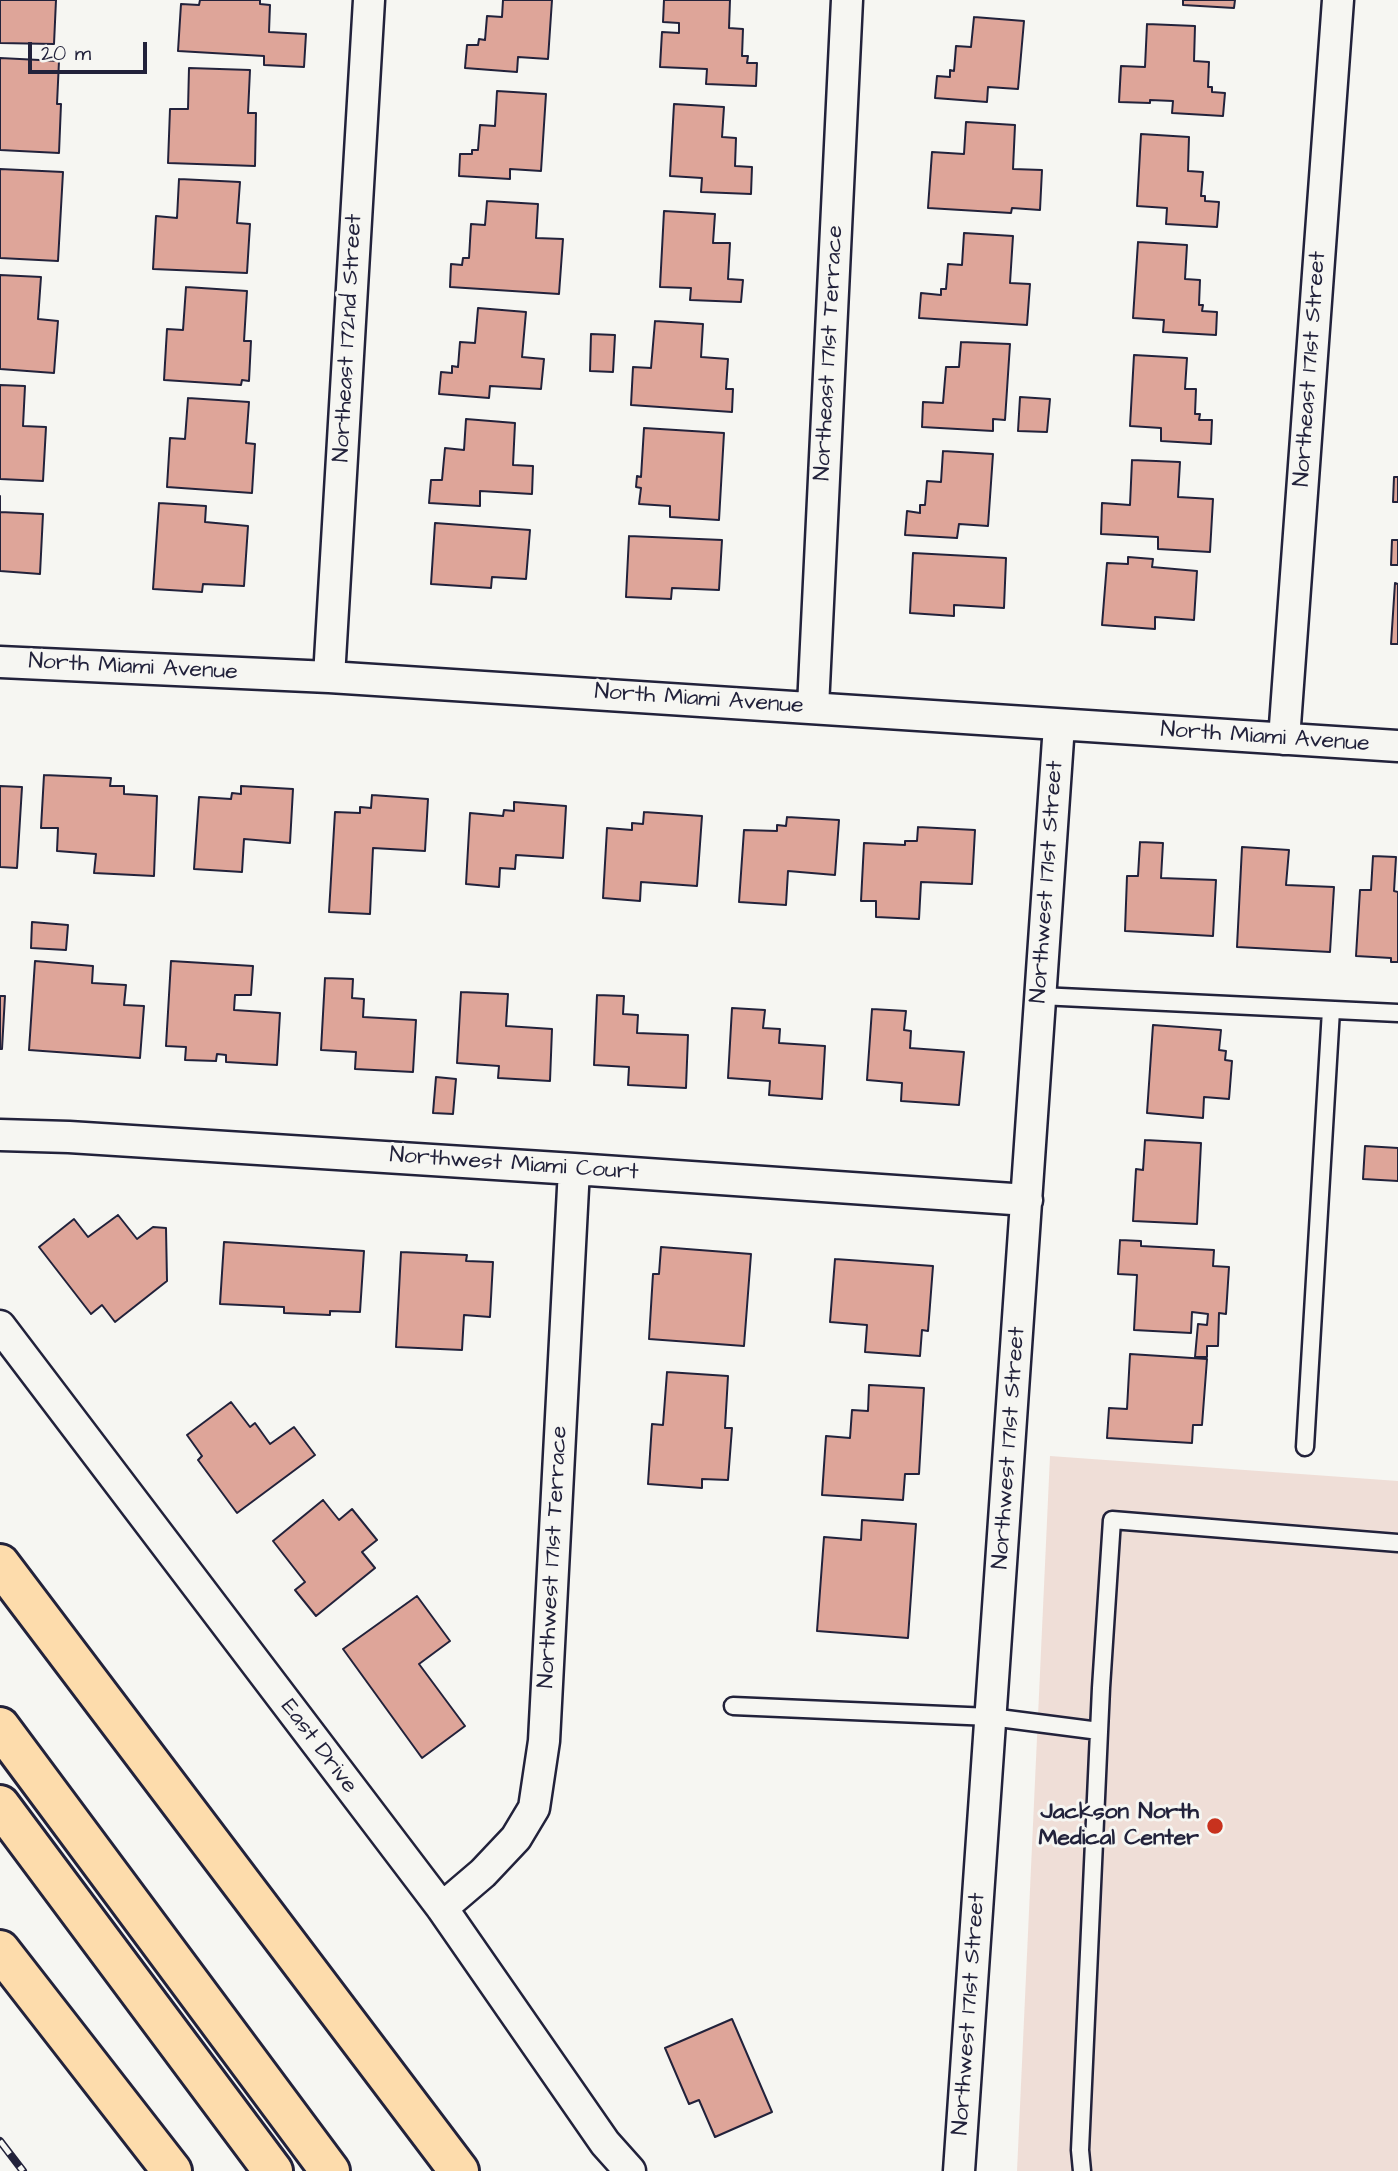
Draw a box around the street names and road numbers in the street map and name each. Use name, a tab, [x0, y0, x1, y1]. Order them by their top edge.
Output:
street label: Northeast 172nd Street	[329, 213, 369, 463]
street label: Northeast 171st Terrace	[810, 225, 850, 481]
street label: Northeast 171st Street	[1289, 250, 1333, 488]
street label: North Miami Avenue	[28, 649, 238, 687]
street label: North Miami Avenue	[594, 679, 804, 721]
street label: North Miami Avenue	[1160, 717, 1370, 759]
street label: Northwest 171st Street	[1026, 760, 1070, 1004]
street label: Northwest Miami Court	[389, 1143, 639, 1187]
street label: Northwest 171st Street	[988, 1326, 1032, 1570]
street label: Northwest 171st Terrace	[533, 1425, 575, 1689]
street label: East Drive	[274, 1694, 362, 1800]
street label: Northwest 171st Street	[948, 1892, 992, 2136]

